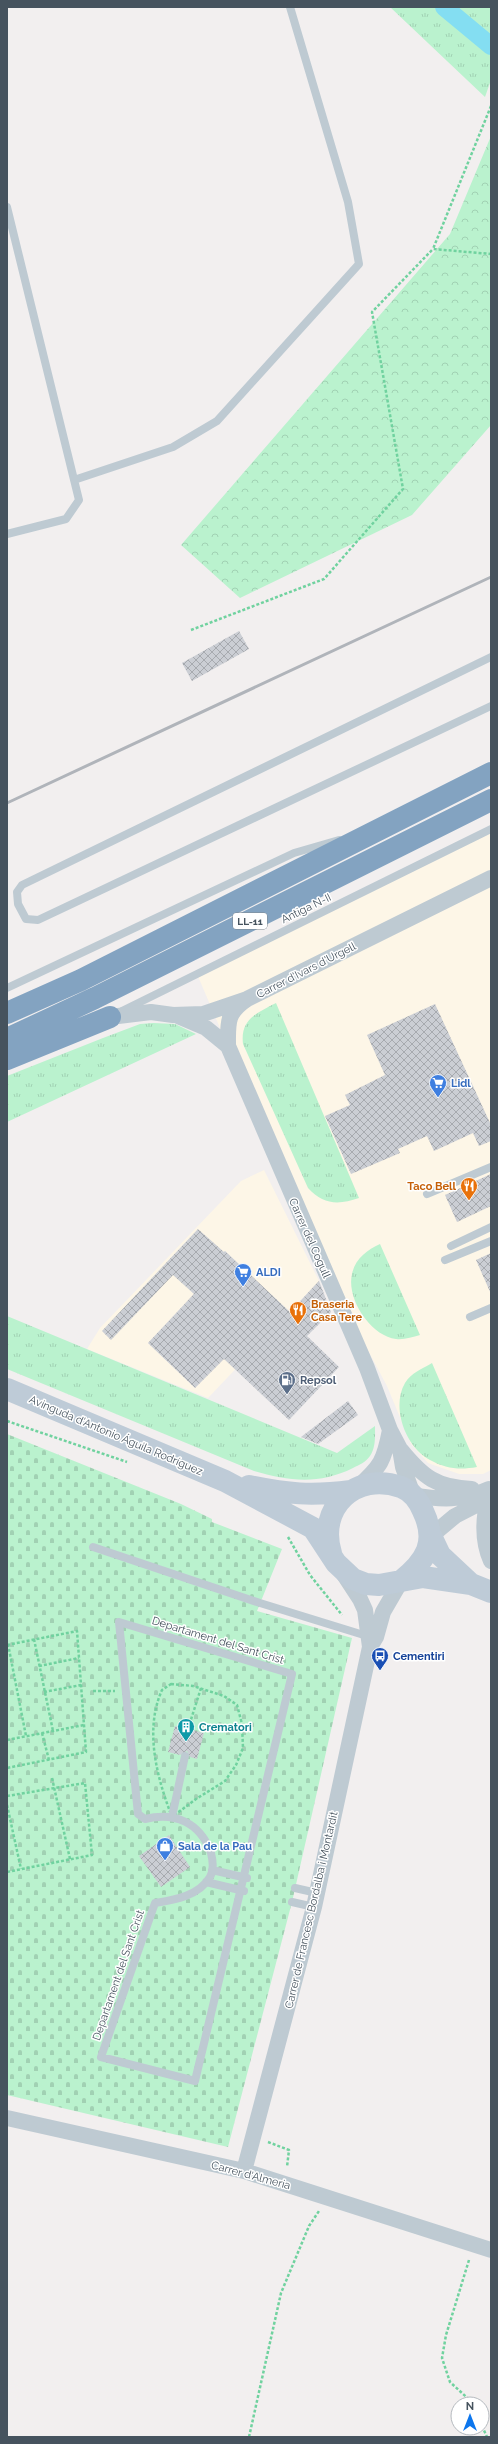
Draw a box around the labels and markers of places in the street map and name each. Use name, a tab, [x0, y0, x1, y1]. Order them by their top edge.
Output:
supermarket icon: Lidl	[428, 1073, 448, 1098]
place label: Lidl	[451, 1077, 471, 1090]
restaurant icon: Taco Bell	[459, 1176, 479, 1201]
place label: Taco Bell	[407, 1180, 457, 1193]
supermarket icon: ALDI	[233, 1262, 253, 1287]
place label: ALDI	[256, 1266, 281, 1279]
place label: Braseria Casa Tere	[311, 1298, 362, 1324]
restaurant icon: Braseria Casa Tere	[288, 1300, 308, 1325]
fuel station icon: Repsol	[277, 1370, 297, 1395]
place label: Repsol	[300, 1374, 337, 1387]
bus stop icon: Cementiri	[370, 1646, 390, 1671]
place label: Cementiri	[393, 1650, 445, 1663]
building icon: Crematori	[176, 1717, 196, 1742]
place label: Crematori	[199, 1721, 252, 1734]
shop icon: Sala de la Pau	[155, 1836, 175, 1861]
place label: Sala de la Pau	[178, 1840, 252, 1853]

